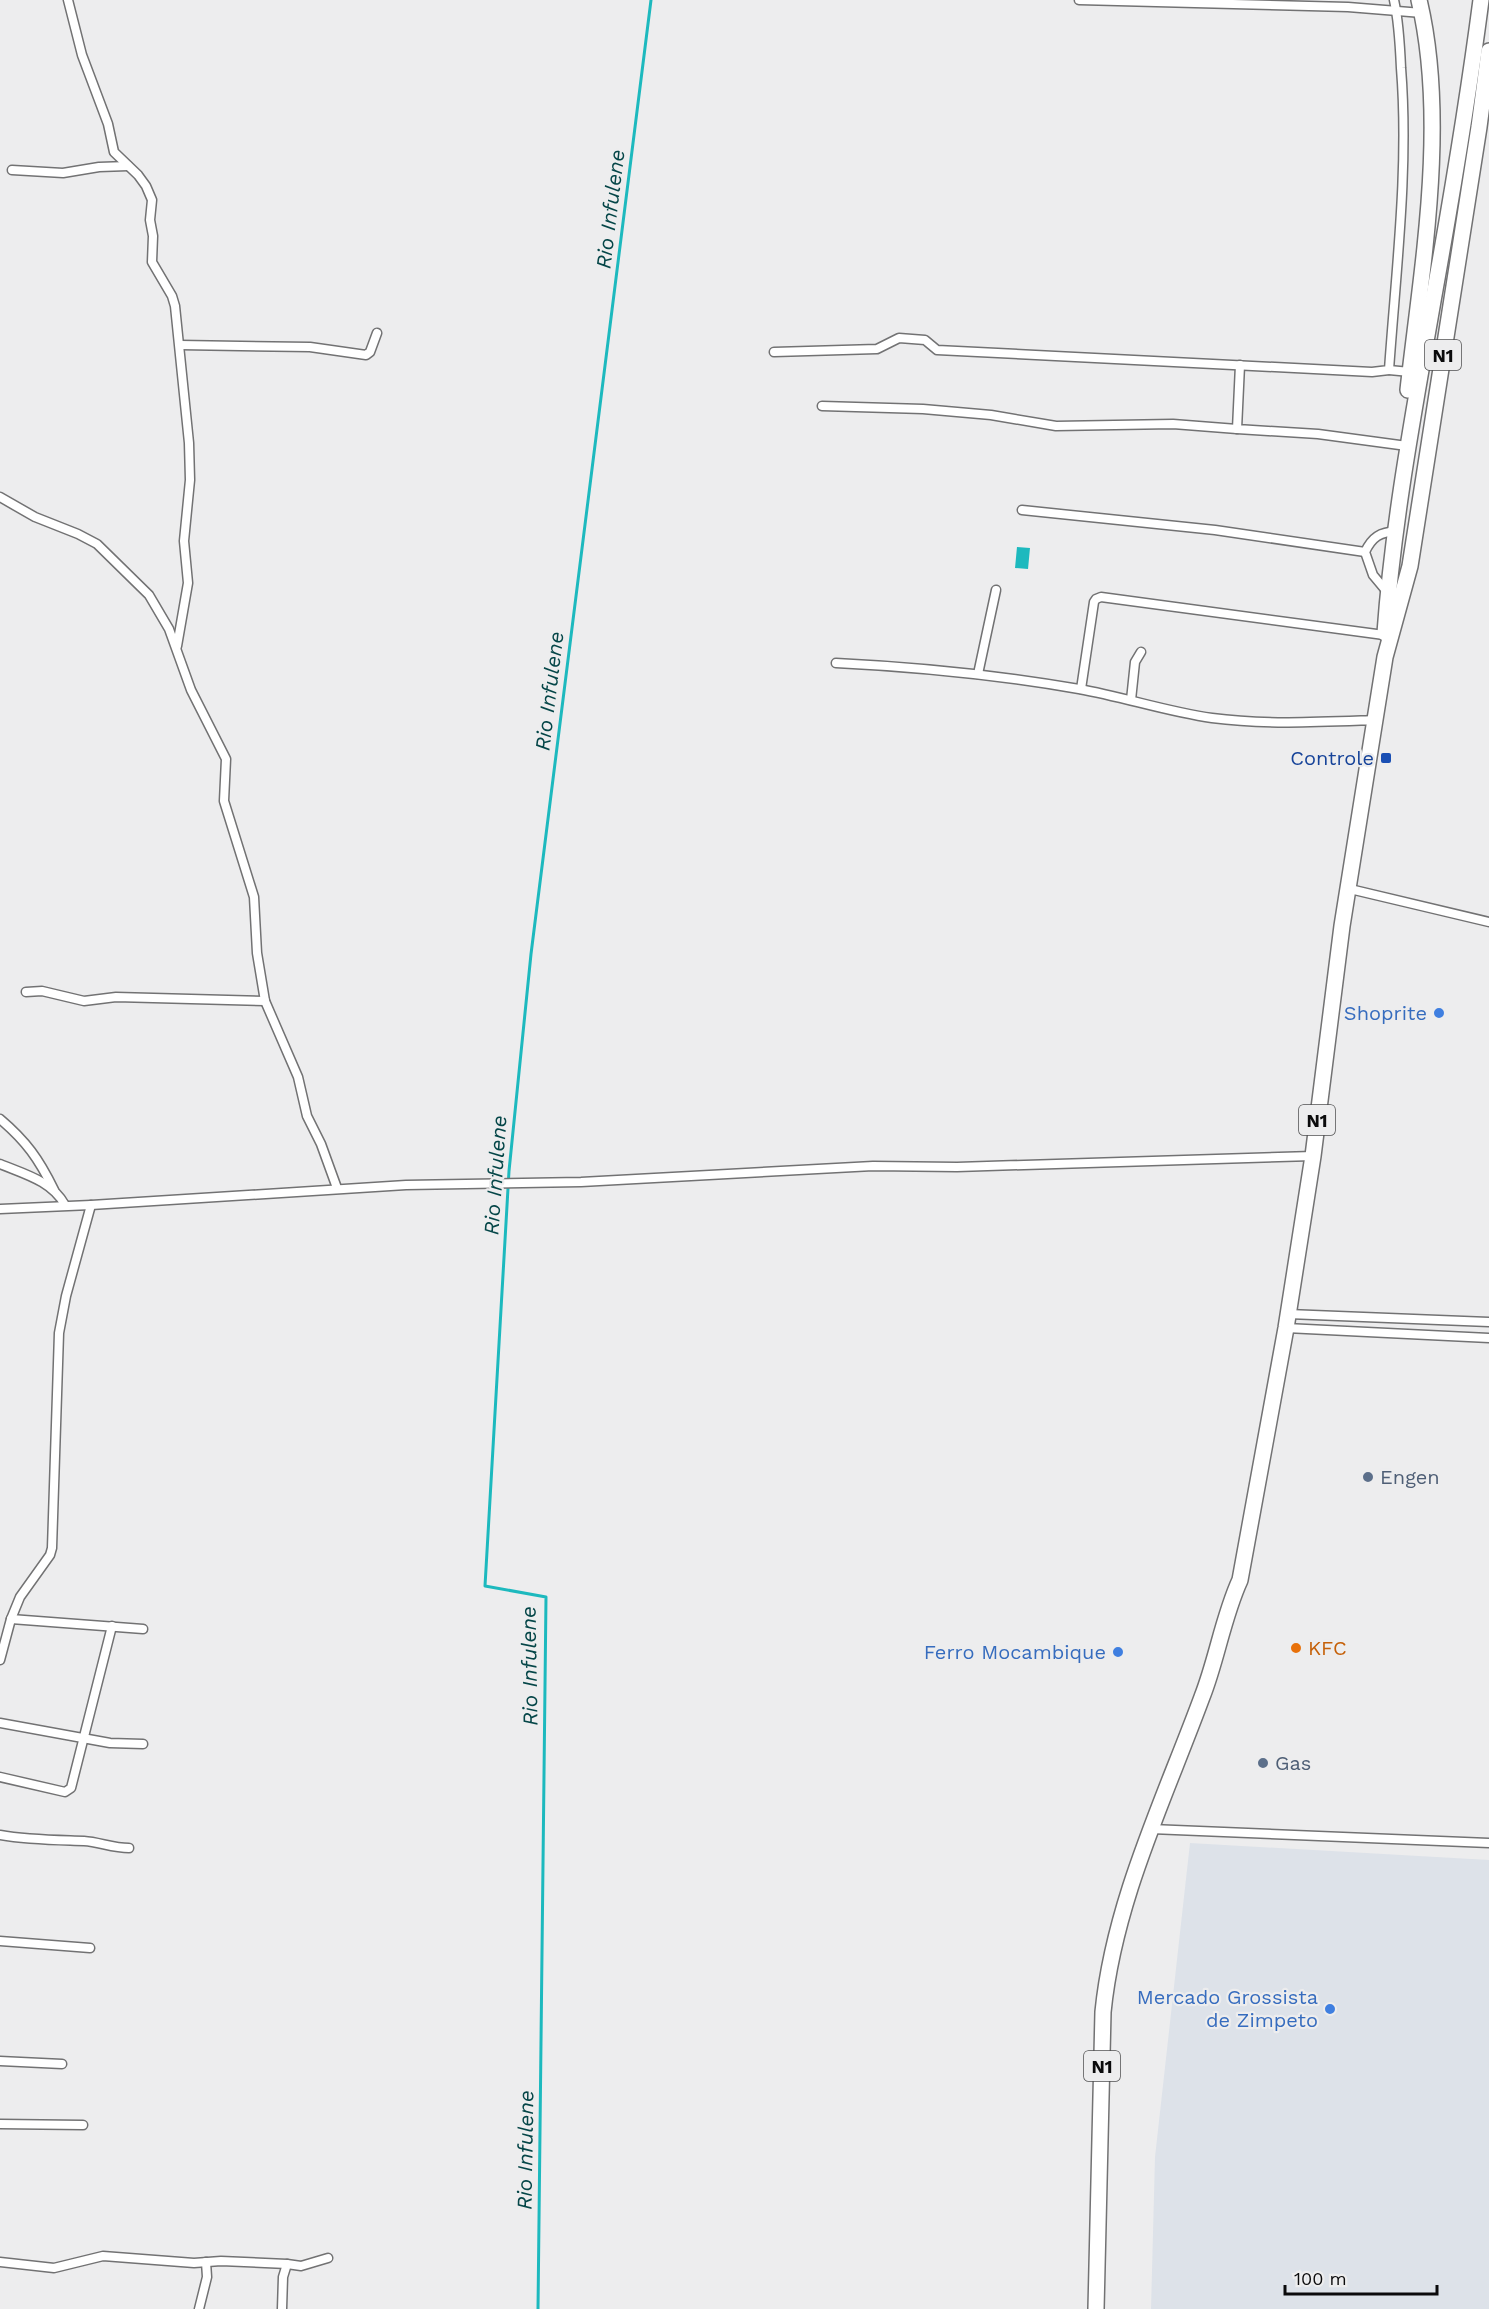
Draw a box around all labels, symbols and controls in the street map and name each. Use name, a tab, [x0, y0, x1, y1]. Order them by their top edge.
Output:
water label: Rio Infulene	[590, 148, 630, 270]
road number: N1	[1425, 340, 1461, 370]
water label: Rio Infulene	[529, 630, 569, 752]
place label: Controle	[1290, 746, 1374, 770]
marker: Controle	[1379, 751, 1393, 765]
place label: Shoprite	[1344, 1001, 1427, 1025]
marker: Shoprite	[1432, 1006, 1446, 1020]
road number: N1	[1299, 1105, 1335, 1135]
water label: Rio Infulene	[478, 1114, 512, 1236]
place label: Engen	[1380, 1465, 1440, 1489]
marker: Engen	[1361, 1470, 1375, 1484]
water label: Rio Infulene	[515, 1606, 543, 1726]
place label: KFC	[1308, 1636, 1347, 1660]
place label: Ferro Mocambique	[924, 1640, 1106, 1664]
marker: KFC	[1289, 1641, 1303, 1655]
marker: Ferro Mocambique	[1111, 1645, 1125, 1659]
place label: Gas	[1275, 1751, 1311, 1775]
marker: Gas	[1256, 1756, 1270, 1770]
place label: Mercado Grossista de Zimpeto	[1137, 1985, 1318, 2032]
marker: Mercado Grossista de Zimpeto	[1323, 2002, 1337, 2016]
road number: N1	[1084, 2051, 1120, 2081]
water label: Rio Infulene	[511, 2090, 539, 2210]
scale bar	[1285, 2258, 1436, 2296]
text: 100 m	[1294, 2268, 1347, 2289]

